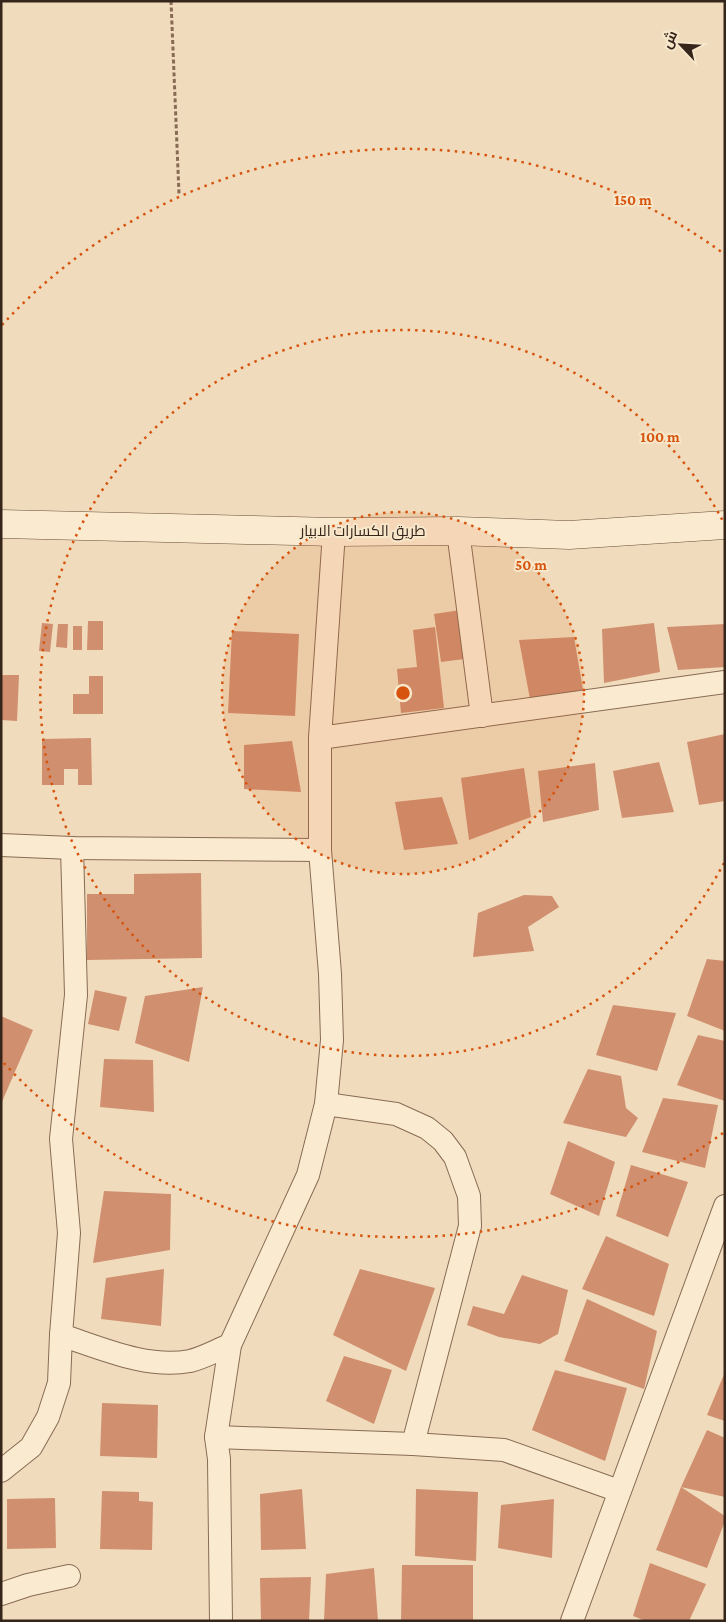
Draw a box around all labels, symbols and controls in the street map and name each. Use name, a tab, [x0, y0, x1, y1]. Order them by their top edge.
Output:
north arrow	[656, 20, 706, 70]
text: ش	[658, 28, 681, 51]
text: 150 m	[614, 192, 652, 208]
text: 100 m	[640, 429, 680, 445]
street label: طريق الكسارات الابيار	[299, 523, 426, 541]
text: 50 m	[515, 557, 547, 573]
centre of rings	[394, 684, 412, 702]

